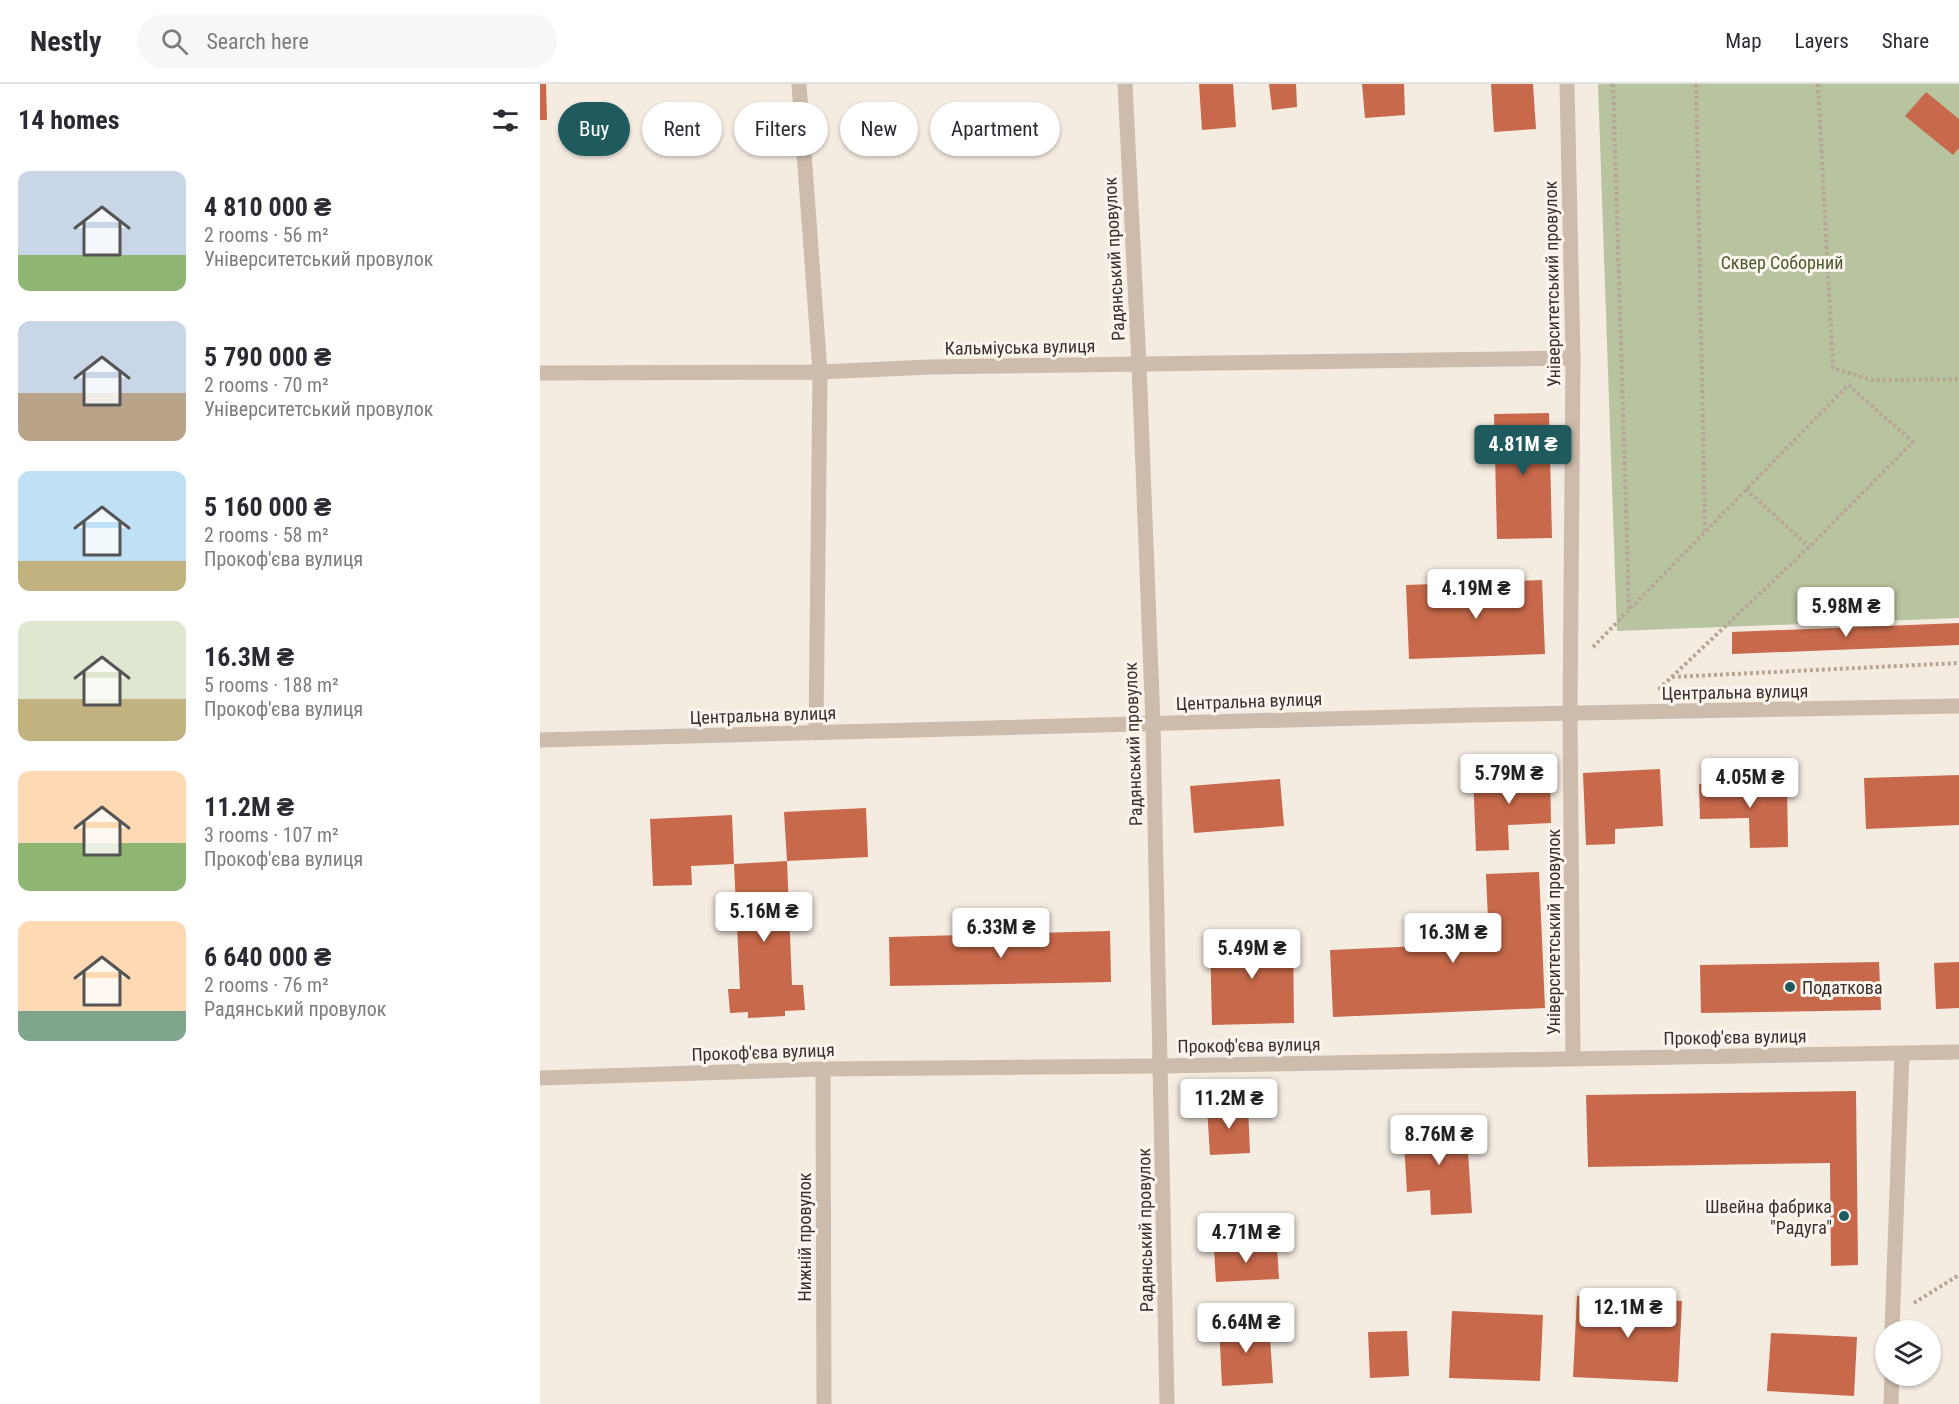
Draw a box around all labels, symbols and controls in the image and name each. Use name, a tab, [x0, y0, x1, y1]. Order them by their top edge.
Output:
search box	[137, 14, 557, 68]
text: Nestly	[30, 25, 101, 58]
icon: search	[158, 25, 191, 58]
text: Search here	[206, 29, 309, 54]
text: Map	[1725, 29, 1762, 53]
text: Layers	[1795, 29, 1849, 53]
text: Share	[1882, 29, 1929, 53]
chip: Buy	[558, 102, 630, 156]
chip: Rent	[642, 102, 722, 156]
chip: Filters	[734, 102, 828, 156]
chip: New	[840, 102, 918, 156]
chip: Apartment	[930, 102, 1060, 156]
icon: filters	[489, 104, 522, 137]
text: 14 homes	[18, 105, 120, 135]
street label: Радянський провулок	[1099, 176, 1129, 341]
street label: Університетський провулок	[1540, 180, 1564, 387]
text: 4 810 000 ₴	[204, 192, 331, 222]
icon: home	[66, 195, 138, 267]
text: 2 rooms · 56 m²	[204, 223, 329, 247]
text: Університетський провулок	[204, 247, 433, 271]
park label: Сквер Соборний	[1721, 252, 1843, 273]
street label: Кальміуська вулиця	[944, 335, 1096, 359]
text: 5 790 000 ₴	[204, 342, 331, 372]
icon: home	[66, 345, 138, 417]
text: 2 rooms · 70 m²	[204, 373, 329, 397]
text: Університетський провулок	[204, 397, 433, 421]
pin: 4.81M ₴	[1468, 425, 1578, 476]
text: 4.81M ₴	[1488, 432, 1558, 456]
text: 5 160 000 ₴	[204, 492, 331, 522]
icon: home	[66, 495, 138, 567]
text: 2 rooms · 58 m²	[204, 523, 329, 547]
text: Прокоф'єва вулиця	[204, 547, 363, 571]
pin: 4.19M ₴	[1421, 569, 1531, 620]
text: 4.19M ₴	[1441, 576, 1511, 600]
pin: 5.98M ₴	[1791, 587, 1901, 638]
text: 5.98M ₴	[1811, 594, 1881, 618]
text: 16.3M ₴	[204, 642, 294, 672]
icon: home	[66, 645, 138, 717]
street label: Радянський провулок	[1120, 661, 1146, 826]
text: 5 rooms · 188 m²	[204, 673, 339, 697]
street label: Центральна вулиця	[1661, 680, 1809, 704]
street label: Центральна вулиця	[1175, 688, 1323, 714]
text: Прокоф'єва вулиця	[204, 697, 363, 721]
street label: Центральна вулиця	[689, 702, 837, 728]
pin: 5.79M ₴	[1454, 754, 1564, 805]
pin: 4.05M ₴	[1695, 758, 1805, 809]
text: 5.79M ₴	[1474, 761, 1544, 785]
text: 4.05M ₴	[1715, 765, 1785, 789]
text: 11.2M ₴	[204, 792, 294, 822]
icon: home	[66, 795, 138, 867]
text: 3 rooms · 107 m²	[204, 823, 339, 847]
street label: Університетський провулок	[1543, 828, 1564, 1035]
text: Прокоф'єва вулиця	[204, 847, 363, 871]
pin: 5.16M ₴	[709, 892, 819, 943]
text: 5.16M ₴	[729, 899, 799, 923]
pin: 6.33M ₴	[946, 908, 1056, 959]
pin: 16.3M ₴	[1398, 913, 1508, 964]
text: 6.33M ₴	[966, 915, 1036, 939]
text: 16.3M ₴	[1418, 920, 1488, 944]
pin: 5.49M ₴	[1197, 929, 1307, 980]
text: 5.49M ₴	[1217, 936, 1287, 960]
text: 6 640 000 ₴	[204, 942, 331, 972]
icon: home	[66, 945, 138, 1017]
text: 2 rooms · 76 m²	[204, 973, 329, 997]
place label: Податкова	[1802, 977, 1883, 998]
marker: Податкова	[1783, 980, 1797, 994]
text: Радянський провулок	[204, 997, 386, 1021]
street label: Прокоф'єва вулиця	[1663, 1025, 1807, 1049]
street label: Прокоф'єва вулиця	[1177, 1033, 1321, 1057]
street label: Прокоф'єва вулиця	[691, 1039, 835, 1065]
pin: 11.2M ₴	[1174, 1079, 1284, 1130]
text: 11.2M ₴	[1194, 1086, 1264, 1110]
pin: 8.76M ₴	[1384, 1115, 1494, 1166]
text: 8.76M ₴	[1404, 1122, 1474, 1146]
street label: Радянський провулок	[1133, 1147, 1157, 1312]
street label: Нижній провулок	[794, 1172, 815, 1301]
place label: Швейна фабрика "Радуга"	[1705, 1196, 1832, 1238]
marker: Швейна фабрика "Радуга"	[1837, 1209, 1851, 1223]
pin: 4.71M ₴	[1191, 1213, 1301, 1264]
text: 4.71M ₴	[1211, 1220, 1281, 1244]
pin: 12.1M ₴	[1573, 1288, 1683, 1339]
text: 12.1M ₴	[1593, 1295, 1663, 1319]
pin: 6.64M ₴	[1191, 1303, 1301, 1354]
text: 6.64M ₴	[1211, 1310, 1281, 1334]
map controls	[1875, 1320, 1941, 1386]
button: layers	[1875, 1320, 1941, 1386]

